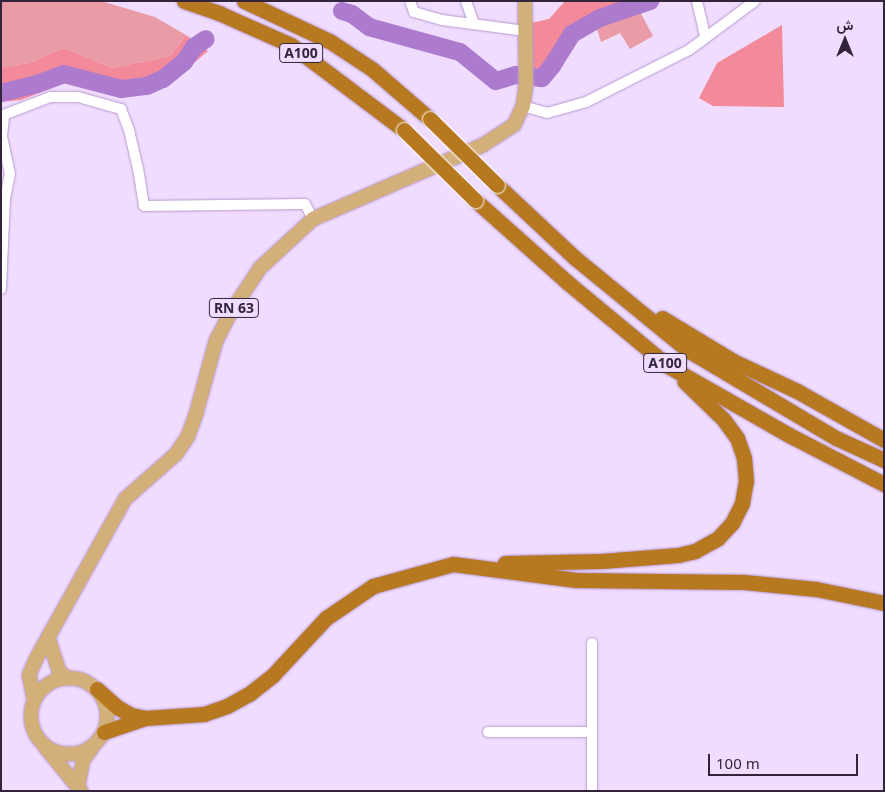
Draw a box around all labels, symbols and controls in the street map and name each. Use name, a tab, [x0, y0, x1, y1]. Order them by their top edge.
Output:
north arrow	[820, 15, 870, 65]
text: ش	[837, 15, 853, 34]
road number: A100	[278, 42, 324, 64]
road number: RN 63	[208, 296, 260, 320]
road number: A100	[642, 352, 688, 374]
scale bar	[710, 744, 860, 776]
text: 100 m	[716, 753, 760, 773]

